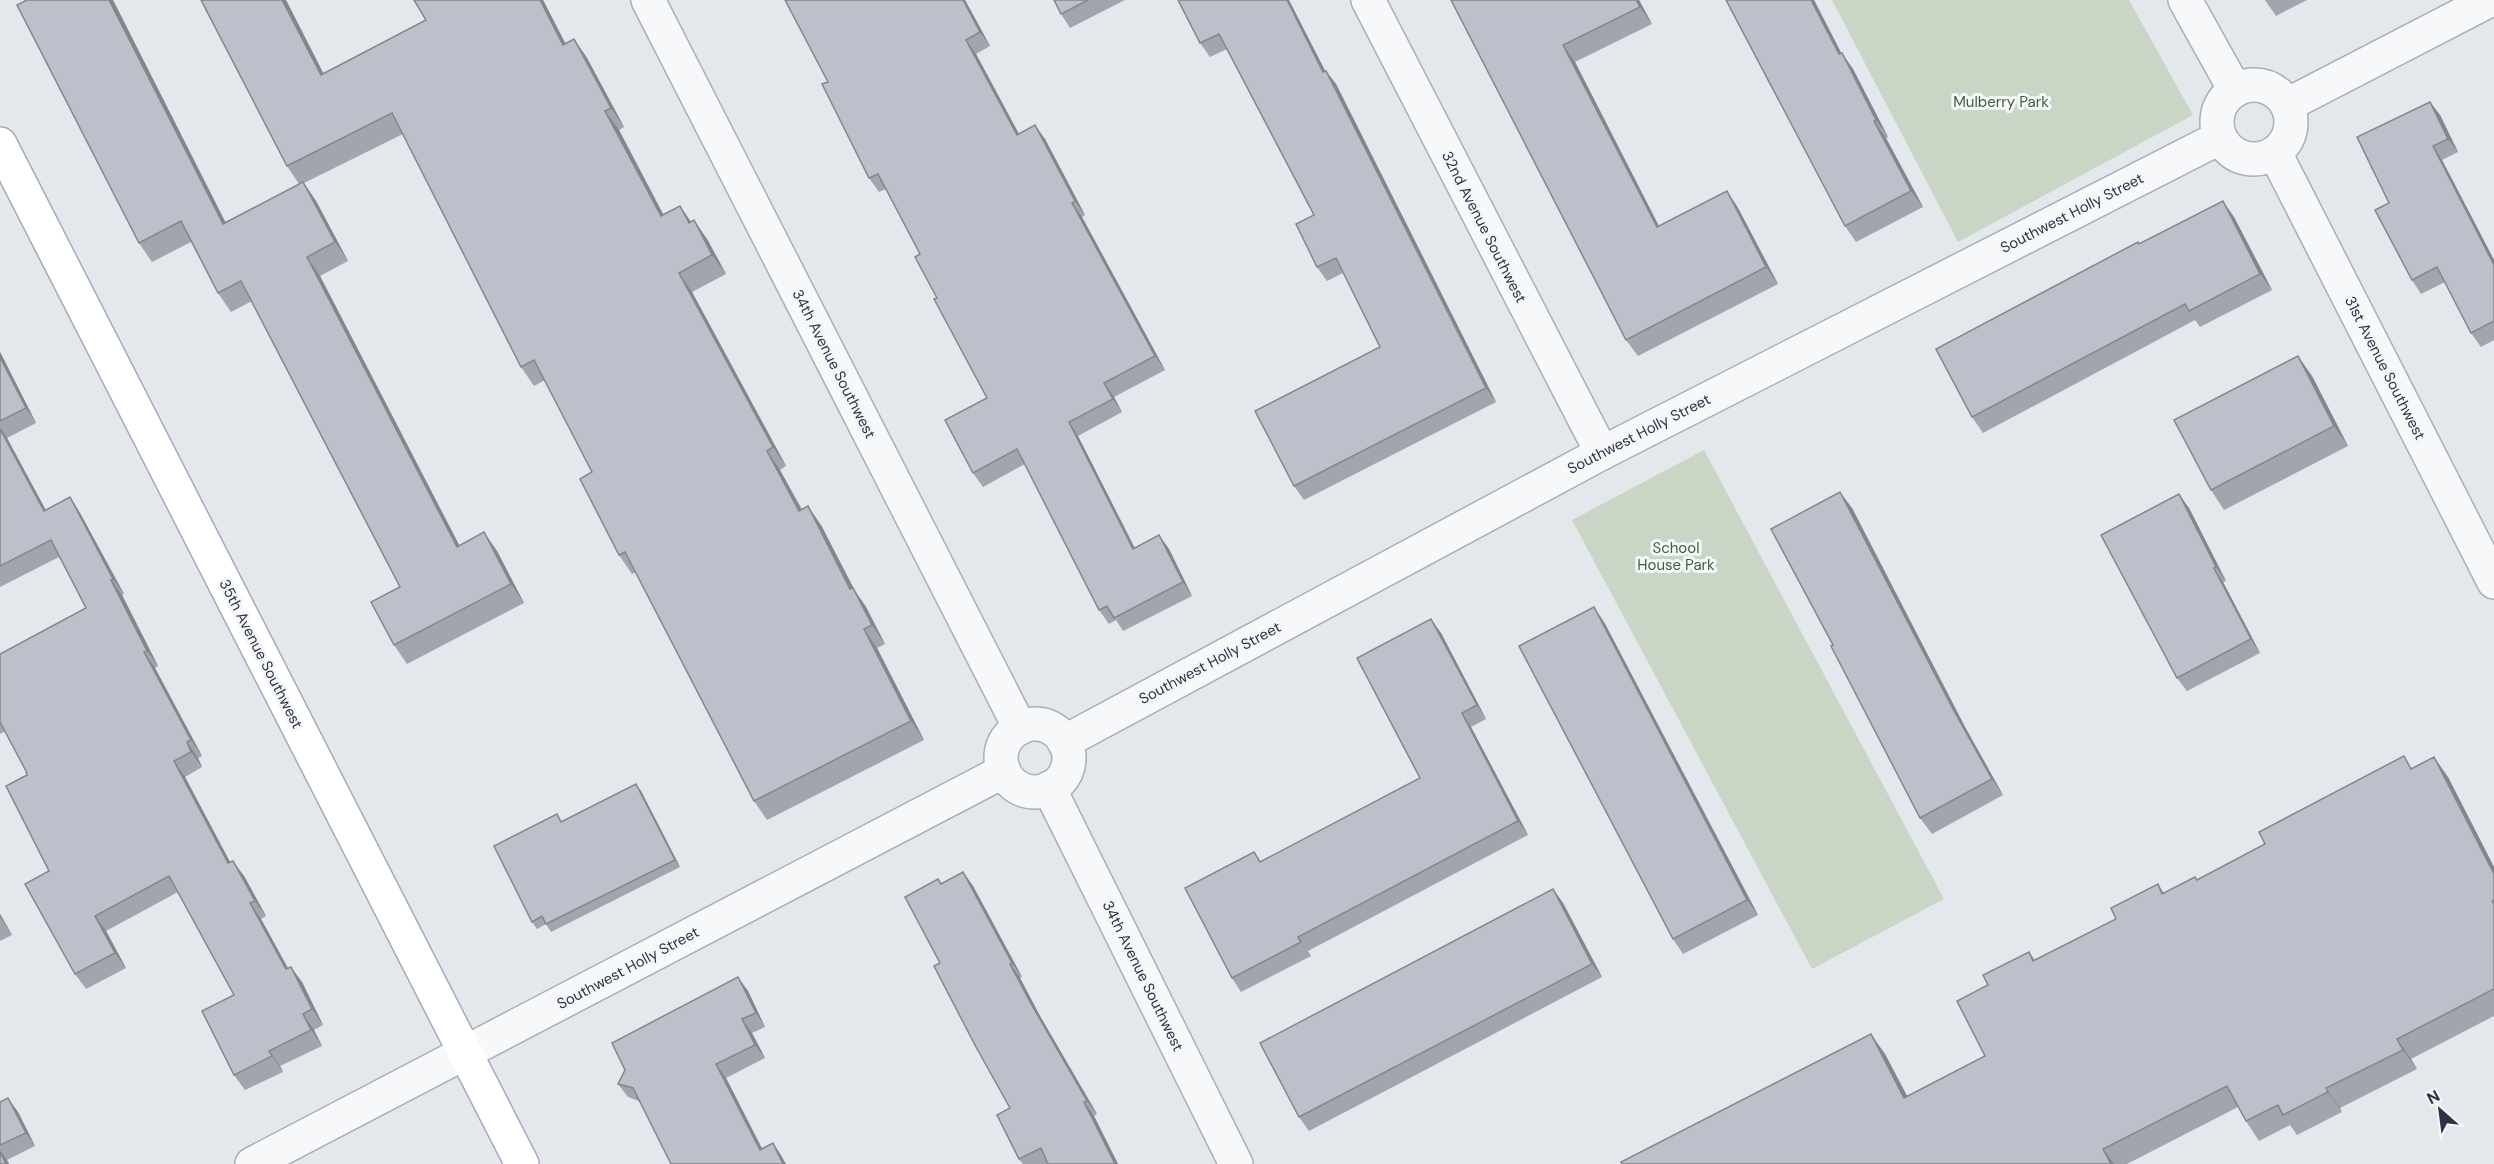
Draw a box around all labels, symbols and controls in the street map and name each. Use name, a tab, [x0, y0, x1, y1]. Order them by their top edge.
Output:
park label: Mulberry Park	[1953, 92, 2049, 112]
street label: 32nd Avenue Southwest	[1437, 148, 1531, 306]
street label: Southwest Holly Street	[1997, 168, 2147, 258]
street label: 34th Avenue Southwest	[788, 286, 880, 442]
street label: 31st Avenue Southwest	[2340, 293, 2430, 443]
street label: Southwest Holly Street	[1564, 389, 1714, 479]
park label: School House Park	[1637, 538, 1715, 575]
street label: 35th Avenue Southwest	[215, 576, 307, 732]
street label: Southwest Holly Street	[1136, 617, 1285, 709]
street label: 34th Avenue Southwest	[1098, 898, 1188, 1055]
street label: Southwest Holly Street	[554, 922, 703, 1014]
north arrow	[2410, 1080, 2470, 1140]
text: N	[2423, 1085, 2443, 1109]

